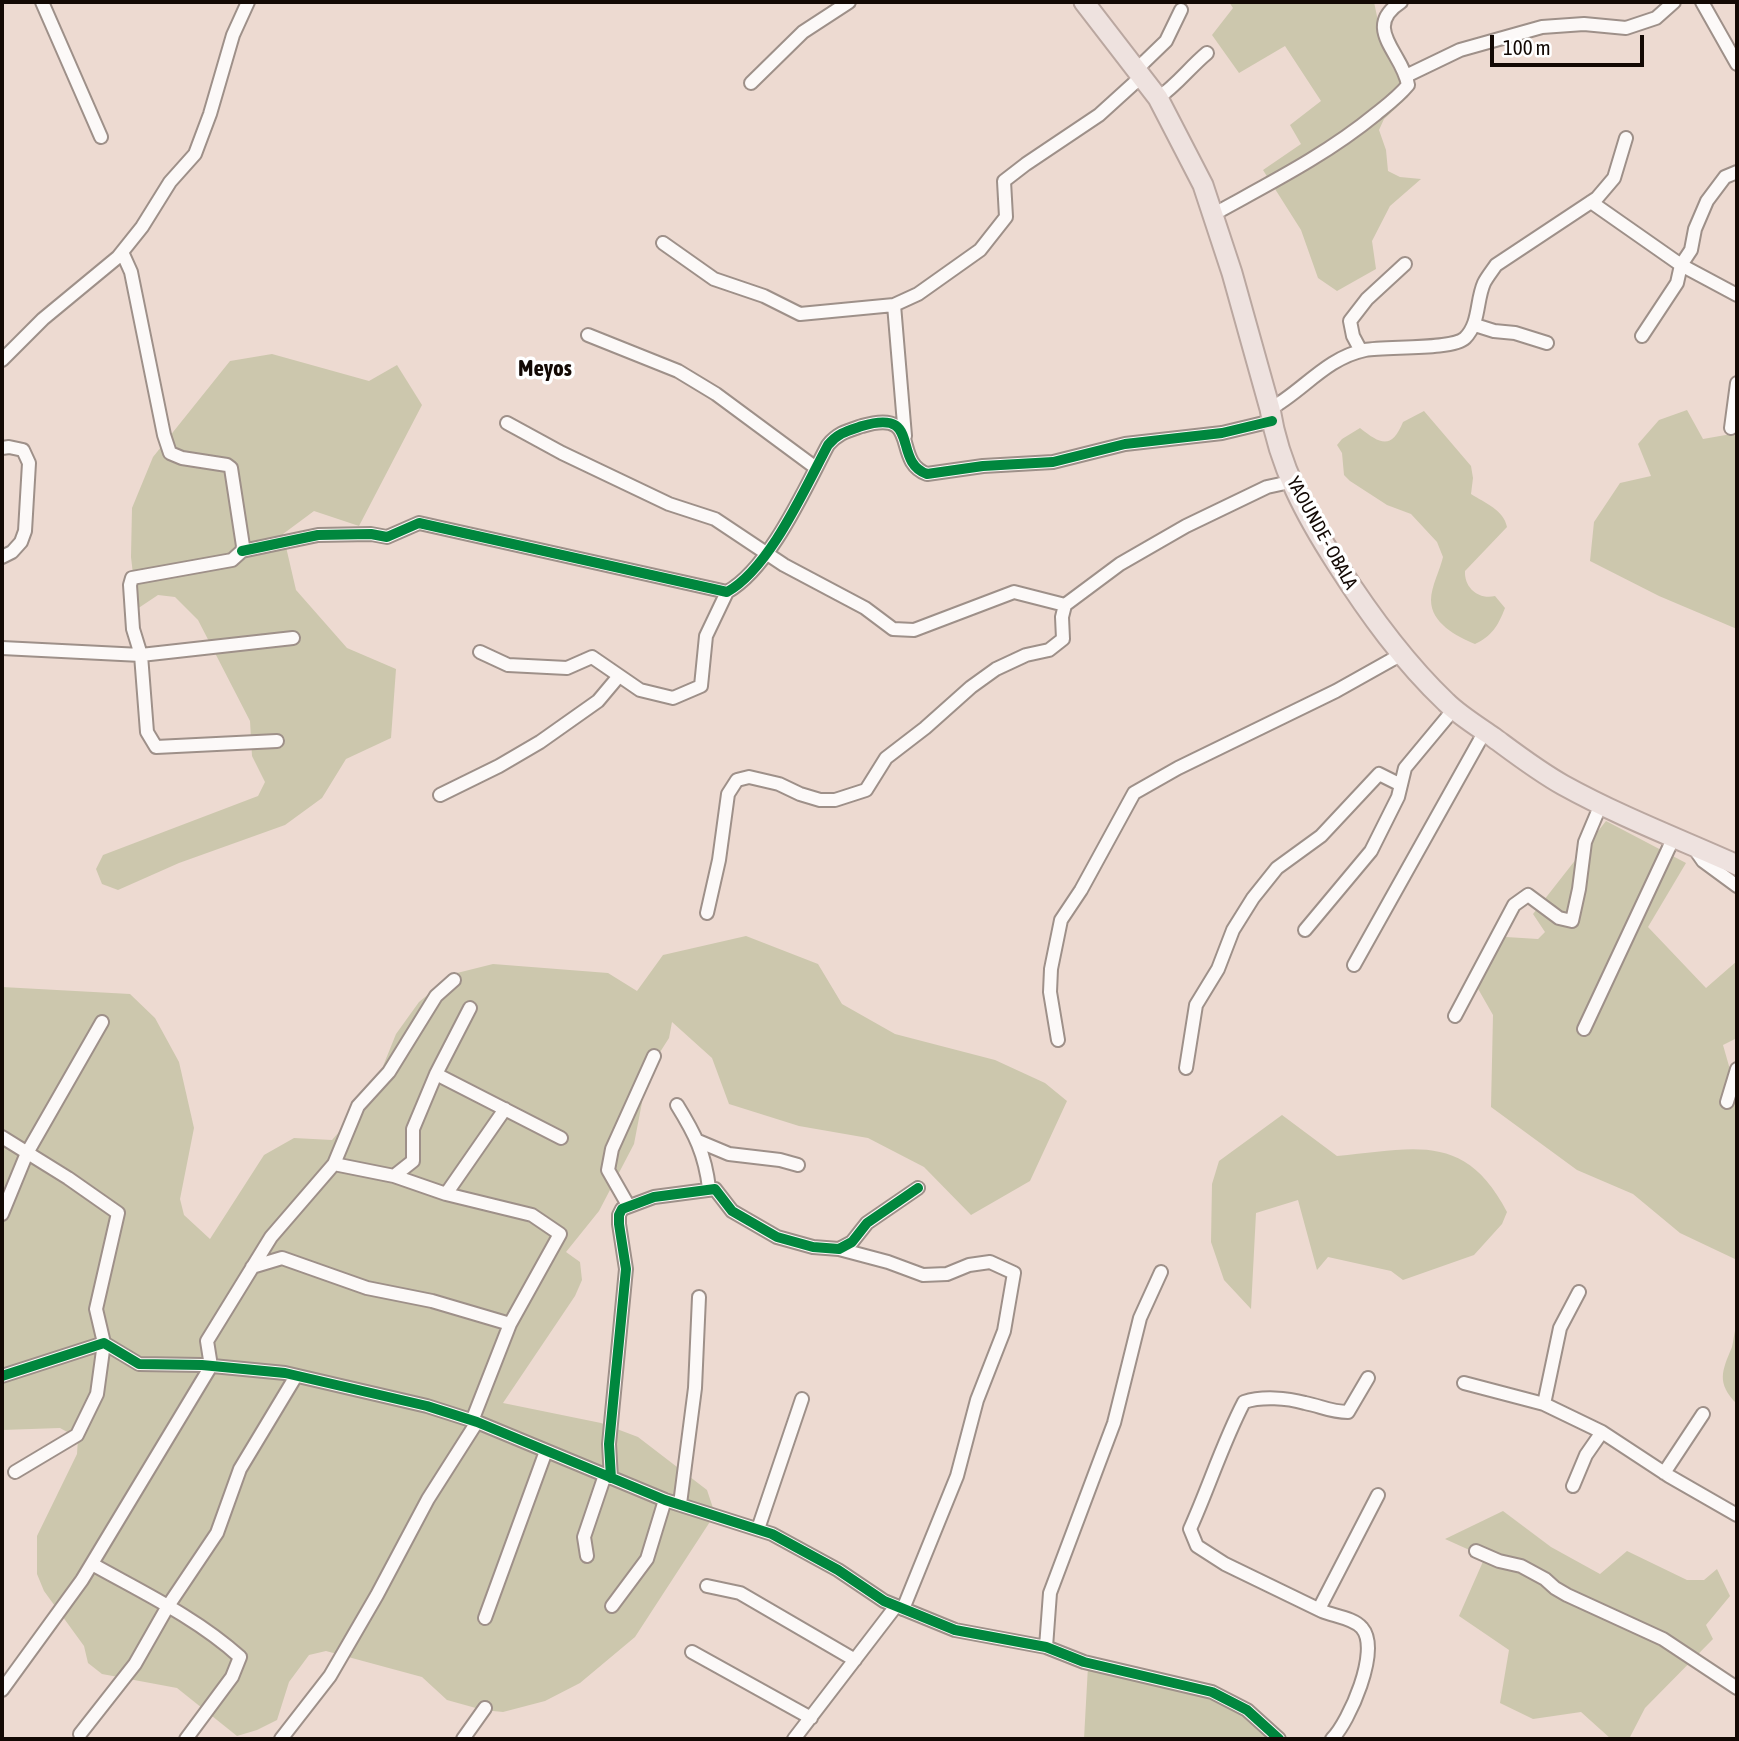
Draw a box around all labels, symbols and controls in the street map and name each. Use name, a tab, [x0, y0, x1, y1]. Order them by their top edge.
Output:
scale bar	[1494, 21, 1648, 65]
text: 100 m	[1503, 35, 1551, 59]
district label: Meyos	[518, 355, 572, 383]
street label: YAOUNDE - OBALA	[1282, 473, 1362, 593]

